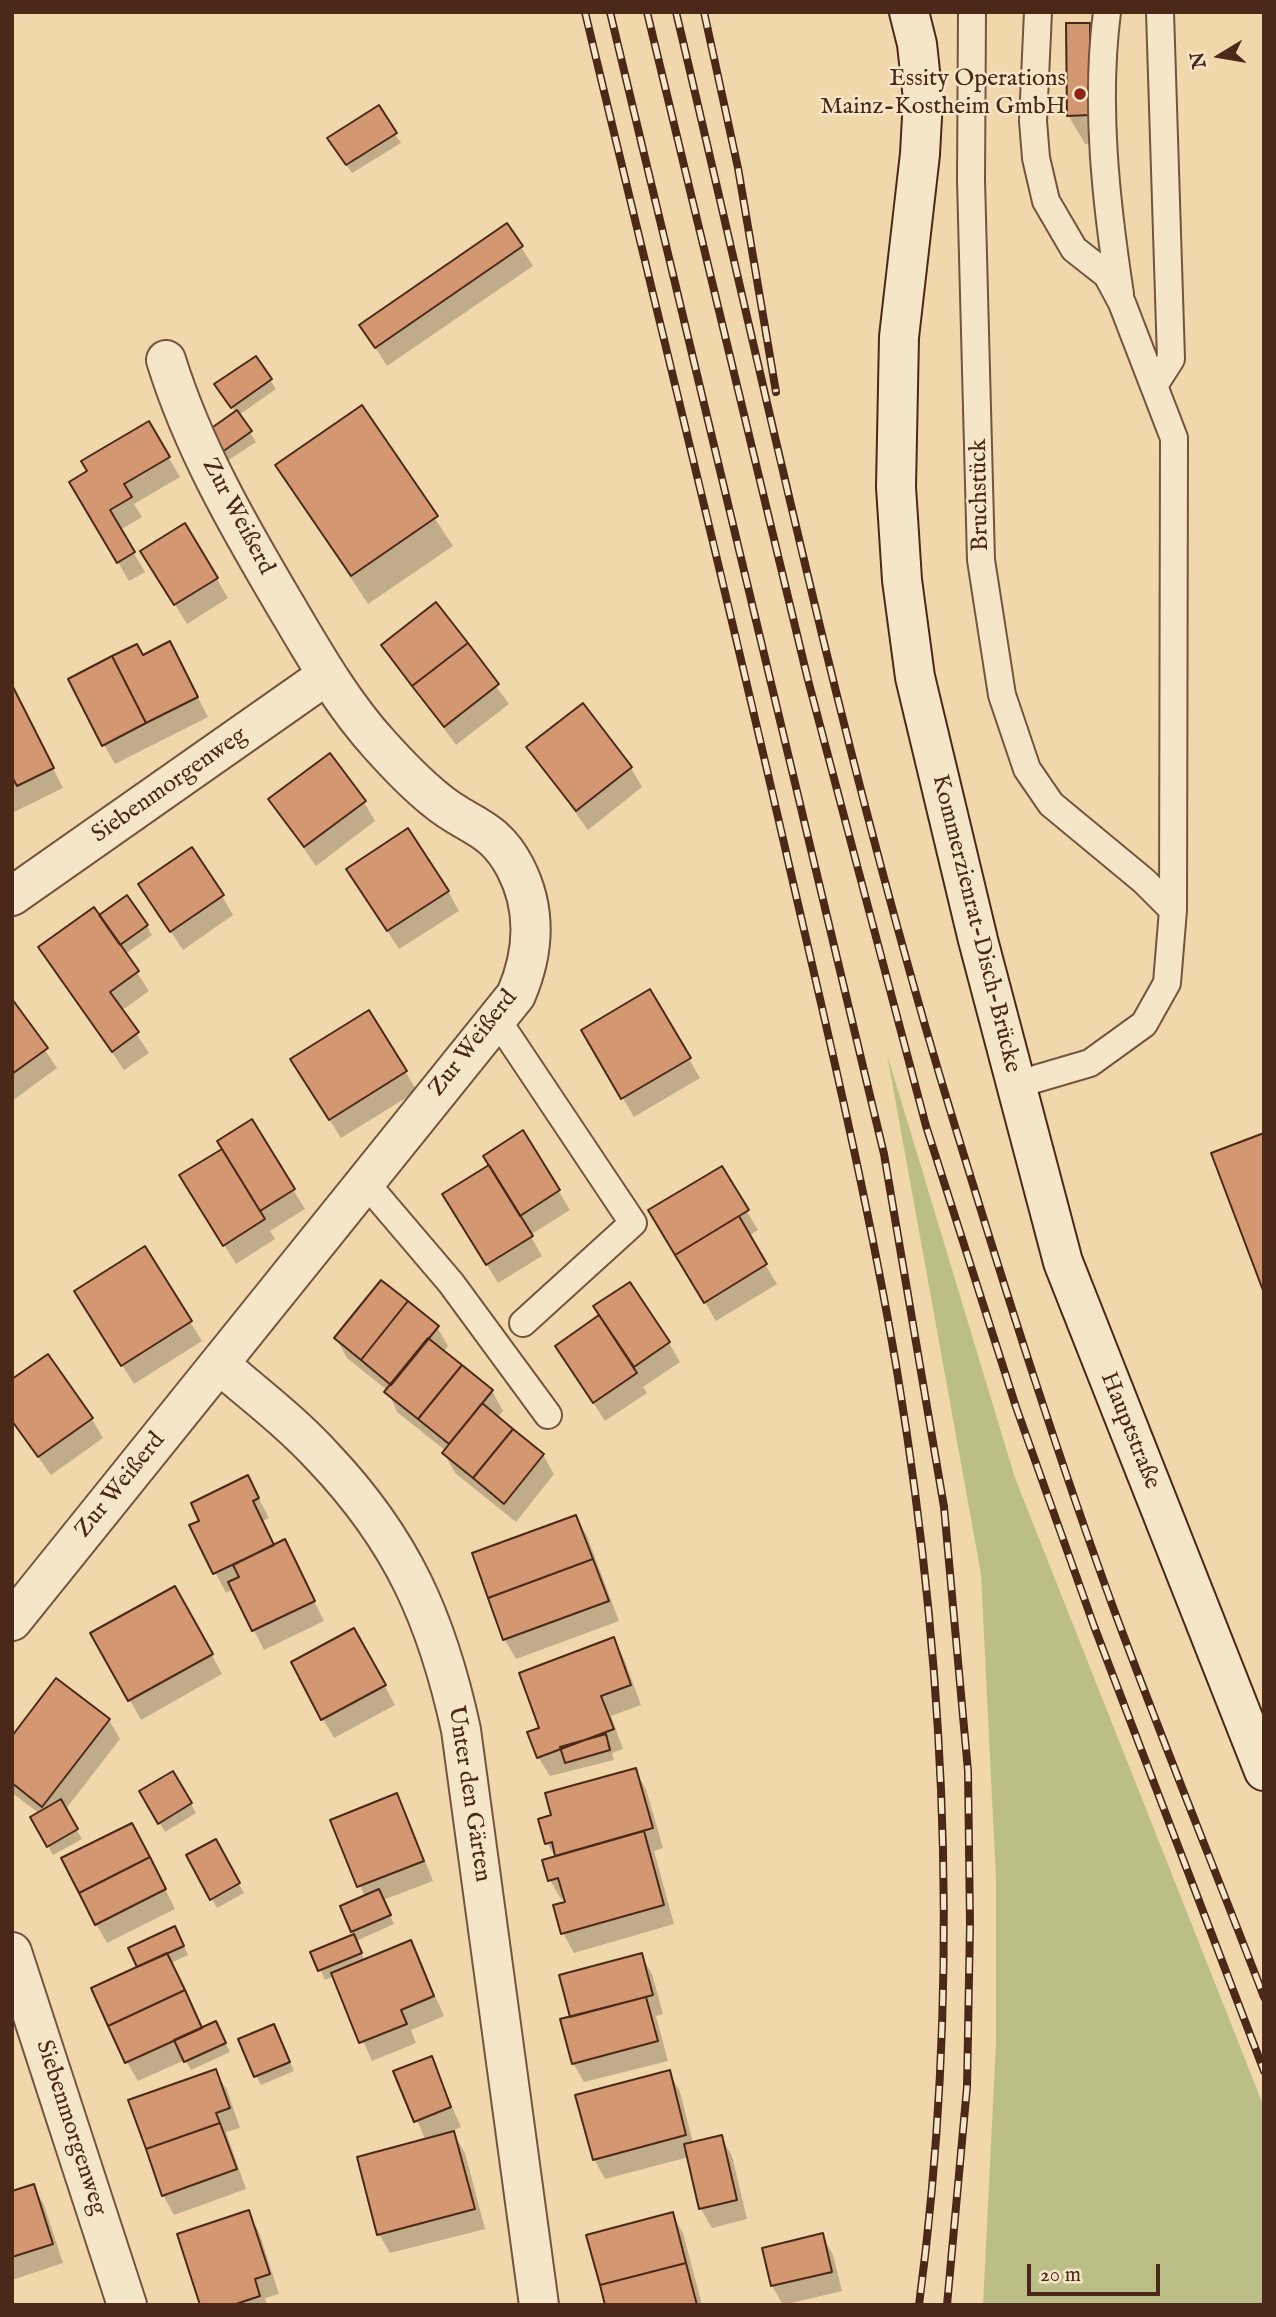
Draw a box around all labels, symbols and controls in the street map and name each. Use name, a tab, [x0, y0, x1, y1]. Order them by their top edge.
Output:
north arrow	[1185, 21, 1255, 91]
text: N	[1186, 50, 1213, 70]
place label: Essity Operations Mainz-Kostheim GmbH	[820, 66, 1066, 122]
marker: Essity Operations Mainz-Kostheim GmbH	[1072, 86, 1088, 102]
street label: Bruchstück	[966, 439, 996, 551]
street label: Zur Weißerd	[194, 454, 280, 580]
street label: Siebenmorgenweg	[87, 722, 253, 850]
street label: Kommerzienrat-Disch-Brücke	[924, 772, 1026, 1076]
street label: Zur Weißerd	[423, 985, 525, 1103]
street label: Hauptstraße	[1092, 1368, 1166, 1494]
street label: Zur Weißerd	[70, 1427, 172, 1545]
street label: Unter den Gärten	[440, 1704, 496, 1884]
street label: Siebenmorgenweg	[28, 2037, 112, 2219]
scale bar	[1031, 2250, 1164, 2294]
text: 20 m	[1040, 2262, 1081, 2289]

